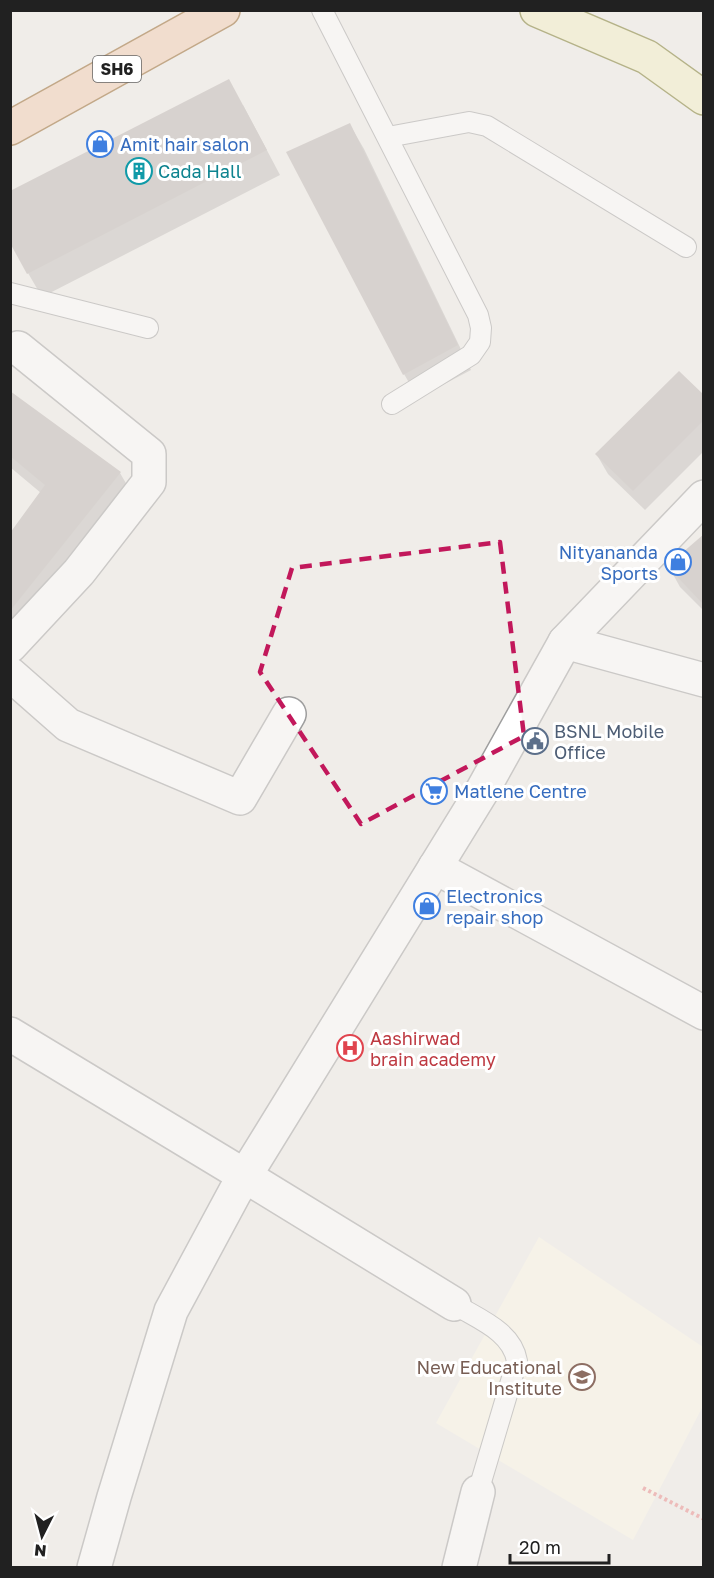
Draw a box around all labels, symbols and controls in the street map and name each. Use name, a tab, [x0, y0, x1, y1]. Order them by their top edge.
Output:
road number: SH6	[93, 56, 141, 82]
shop icon: Amit hair salon	[85, 129, 115, 159]
place label: Amit hair salon	[120, 133, 249, 155]
building icon: Cada Hall	[124, 156, 154, 186]
place label: Cada Hall	[158, 160, 242, 182]
place label: Nityananda Sports	[559, 541, 658, 584]
shop icon: Nityananda Sports	[663, 547, 693, 577]
place label: BSNL Mobile Office	[554, 720, 664, 763]
public building icon: BSNL Mobile Office	[520, 726, 550, 756]
supermarket icon: Matlene Centre	[419, 776, 449, 806]
place label: Matlene Centre	[454, 780, 587, 802]
place label: Electronics repair shop	[446, 885, 543, 928]
shop icon: Electronics repair shop	[412, 891, 442, 921]
place label: Aashirwad brain academy	[370, 1027, 496, 1070]
hospital icon: Aashirwad brain academy	[335, 1033, 365, 1063]
place label: New Educational Institute	[417, 1356, 562, 1399]
school or university icon: New Educational Institute	[567, 1362, 597, 1392]
north arrow	[12, 1506, 72, 1566]
scale bar	[510, 1527, 609, 1565]
text: 20 m	[519, 1536, 561, 1558]
text: N	[33, 1540, 48, 1561]

